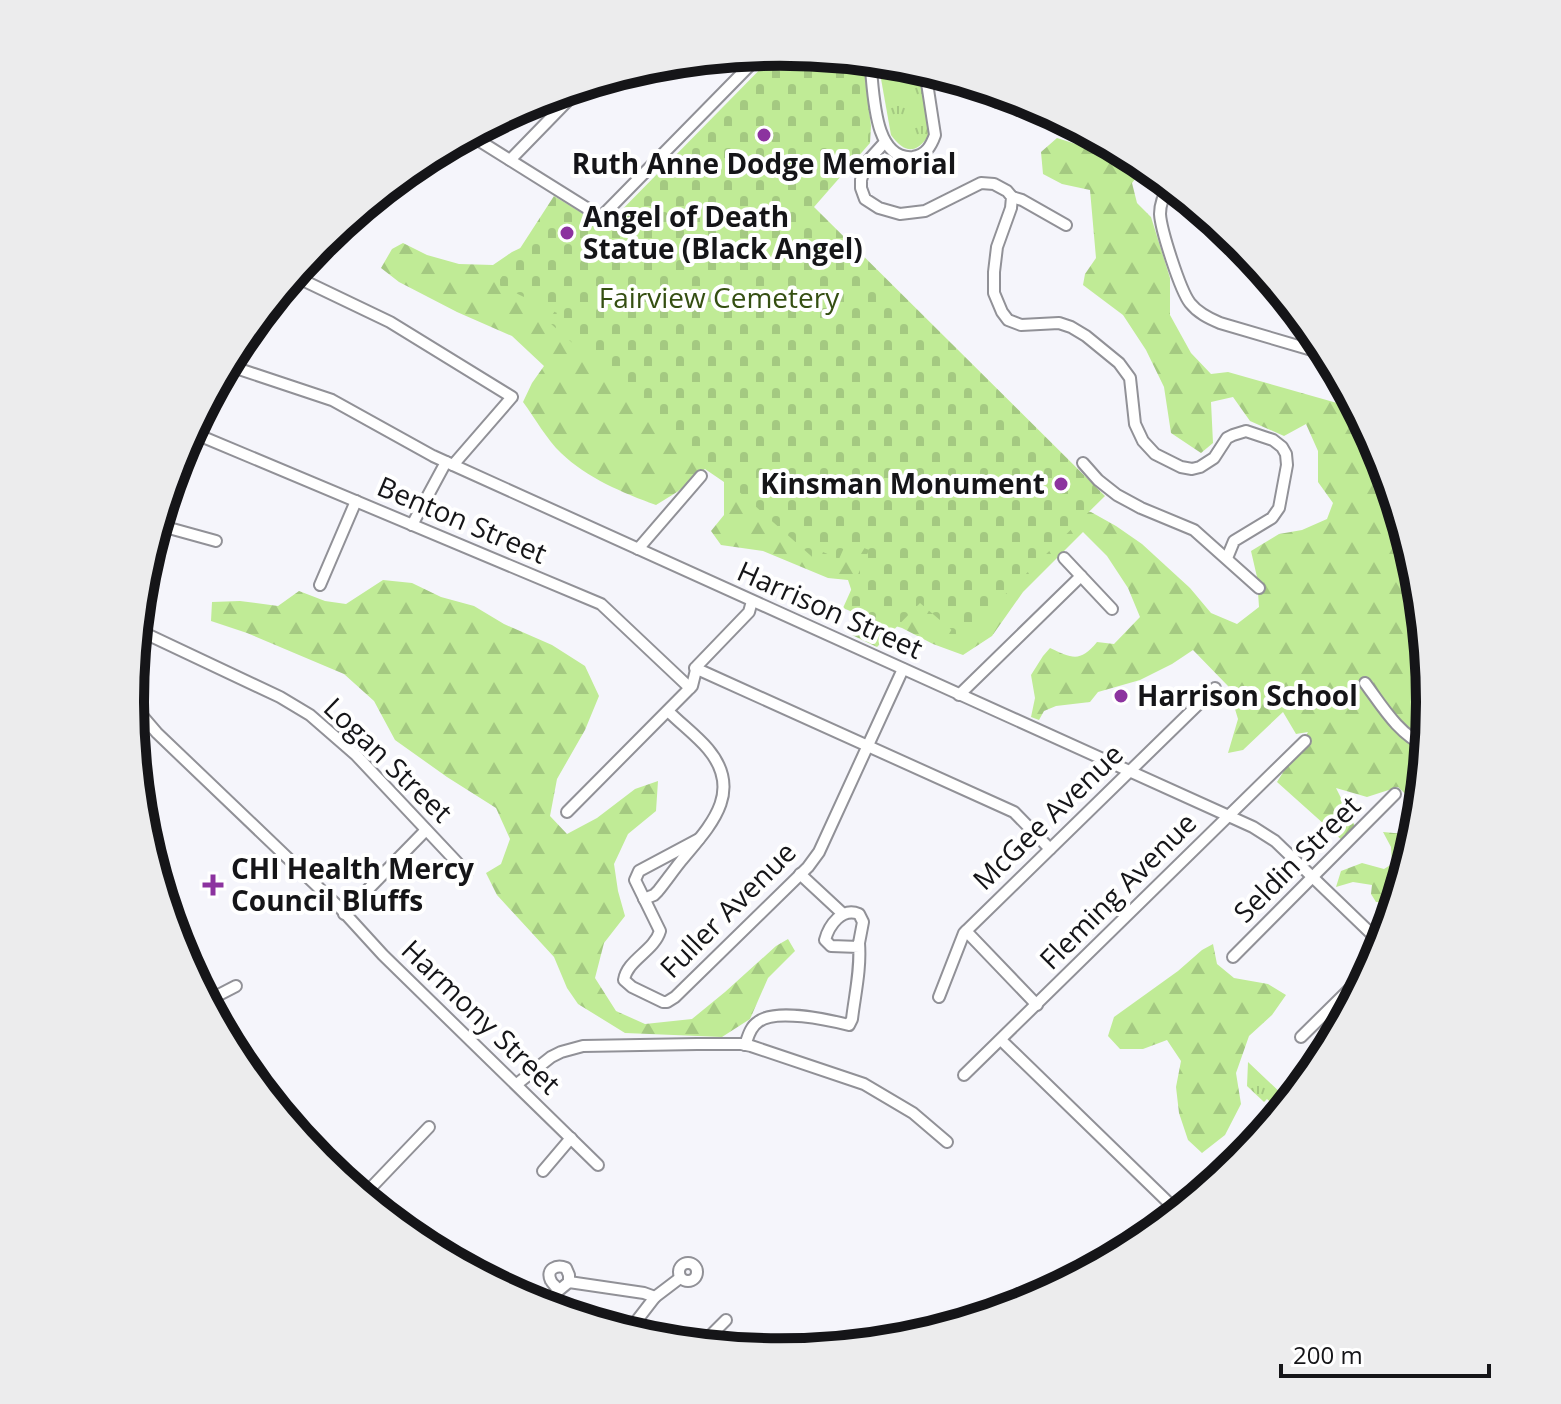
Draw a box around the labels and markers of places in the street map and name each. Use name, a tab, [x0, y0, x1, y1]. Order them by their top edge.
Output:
marker: Ruth Anne Dodge Memorial	[755, 126, 773, 144]
place label: Ruth Anne Dodge Memorial	[572, 144, 956, 182]
place label: Angel of Death Statue (Black Angel)	[583, 197, 863, 267]
marker: Angel of Death Statue (Black Angel)	[558, 224, 576, 242]
place label: Kinsman Monument	[760, 464, 1045, 502]
marker: Kinsman Monument	[1052, 475, 1070, 493]
place label: Harrison School	[1137, 676, 1358, 714]
marker: Harrison School	[1112, 687, 1130, 705]
place label: CHI Health Mercy Council Bluffs	[231, 849, 474, 919]
marker: CHI Health Mercy Council Bluffs	[202, 874, 224, 896]

